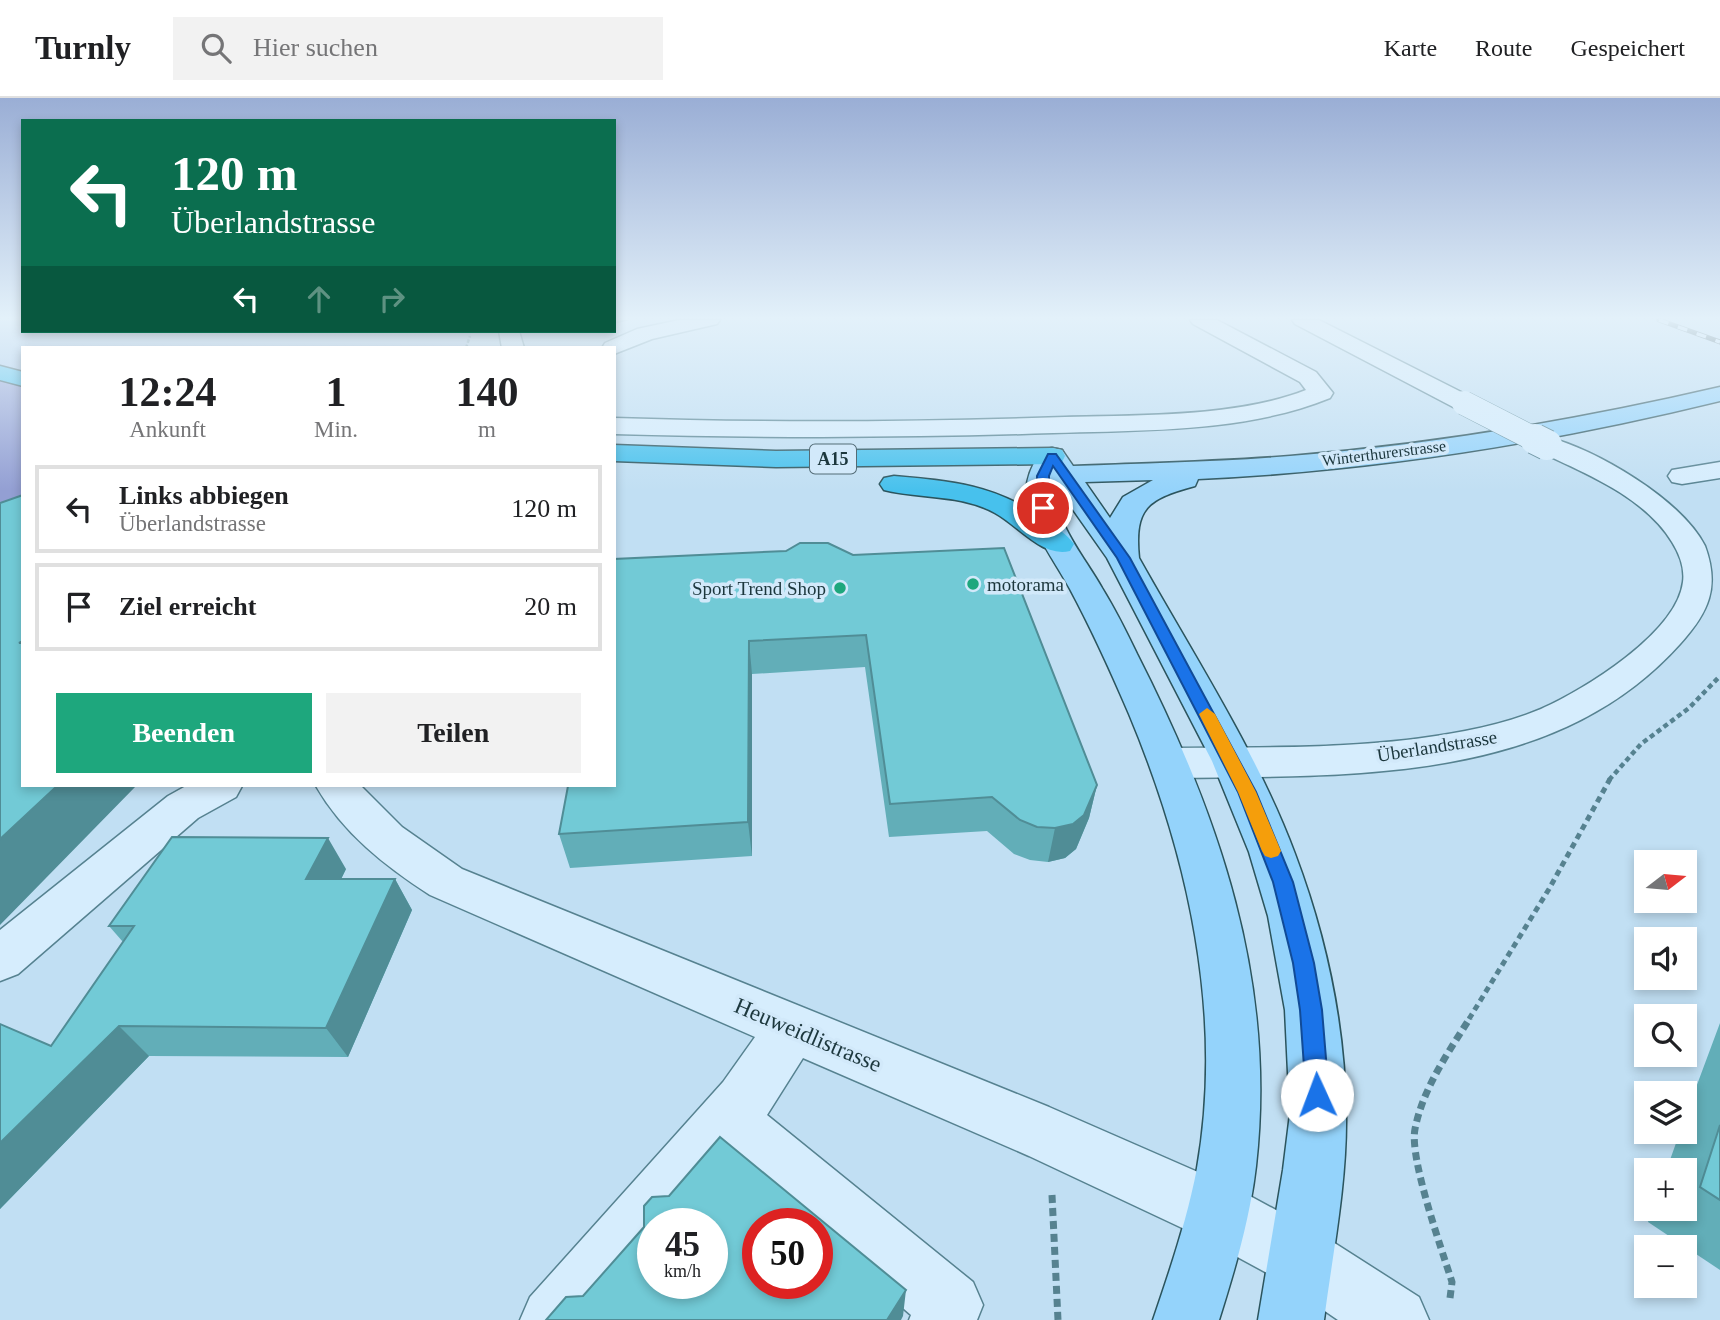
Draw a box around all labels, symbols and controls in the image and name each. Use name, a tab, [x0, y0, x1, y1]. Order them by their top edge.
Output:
search box	[173, 17, 663, 80]
icon: search	[197, 29, 235, 67]
text: Turnly	[35, 30, 131, 66]
text: Hier suchen	[253, 33, 378, 62]
text: Karte	[1384, 35, 1437, 61]
text: Route	[1475, 35, 1532, 61]
text: Gespeichert	[1570, 35, 1685, 61]
text: 120 m	[171, 146, 298, 201]
icon: left	[56, 147, 147, 238]
text: Überlandstrasse	[171, 204, 375, 240]
icon: left	[227, 280, 265, 318]
icon: ahead	[300, 280, 338, 318]
icon: right	[373, 280, 411, 318]
text: 12:24	[118, 369, 216, 415]
text: 1	[325, 369, 346, 415]
text: 140	[456, 369, 519, 415]
text: Ankunft	[129, 417, 206, 442]
text: Min.	[314, 417, 358, 442]
text: m	[478, 417, 496, 442]
street label: Winterthurerstrasse	[1321, 437, 1447, 469]
road number: A15	[810, 444, 856, 474]
pin	[1013, 478, 1073, 538]
text: Links abbiegen	[119, 481, 289, 510]
icon: arrive	[1024, 489, 1062, 527]
icon: left	[60, 490, 98, 528]
text: 120 m	[511, 494, 577, 523]
text: Überlandstrasse	[119, 511, 266, 536]
place label: motorama	[987, 574, 1065, 595]
marker: motorama	[965, 576, 981, 592]
place label: Sport Trend Shop	[692, 578, 826, 599]
marker: Sport Trend Shop	[832, 580, 848, 596]
icon: arrive	[60, 588, 98, 626]
text: Ziel erreicht	[119, 592, 256, 621]
text: 20 m	[524, 592, 577, 621]
button: Beenden	[56, 693, 312, 773]
button: Teilen	[326, 693, 581, 773]
street label: Überlandstrasse	[1375, 726, 1499, 766]
north arrow	[1634, 850, 1698, 914]
map controls	[1634, 850, 1697, 1298]
button: sound	[1634, 927, 1697, 990]
street label: Heuweidlistrasse	[731, 993, 885, 1077]
button: search	[1634, 1004, 1697, 1067]
position arrow	[1280, 1058, 1354, 1132]
button: layers	[1634, 1081, 1697, 1144]
button: +	[1634, 1158, 1697, 1221]
speed limit sign: 50	[742, 1208, 833, 1299]
text: 45	[665, 1225, 700, 1264]
button: −	[1634, 1235, 1697, 1298]
text: km/h	[664, 1261, 701, 1281]

